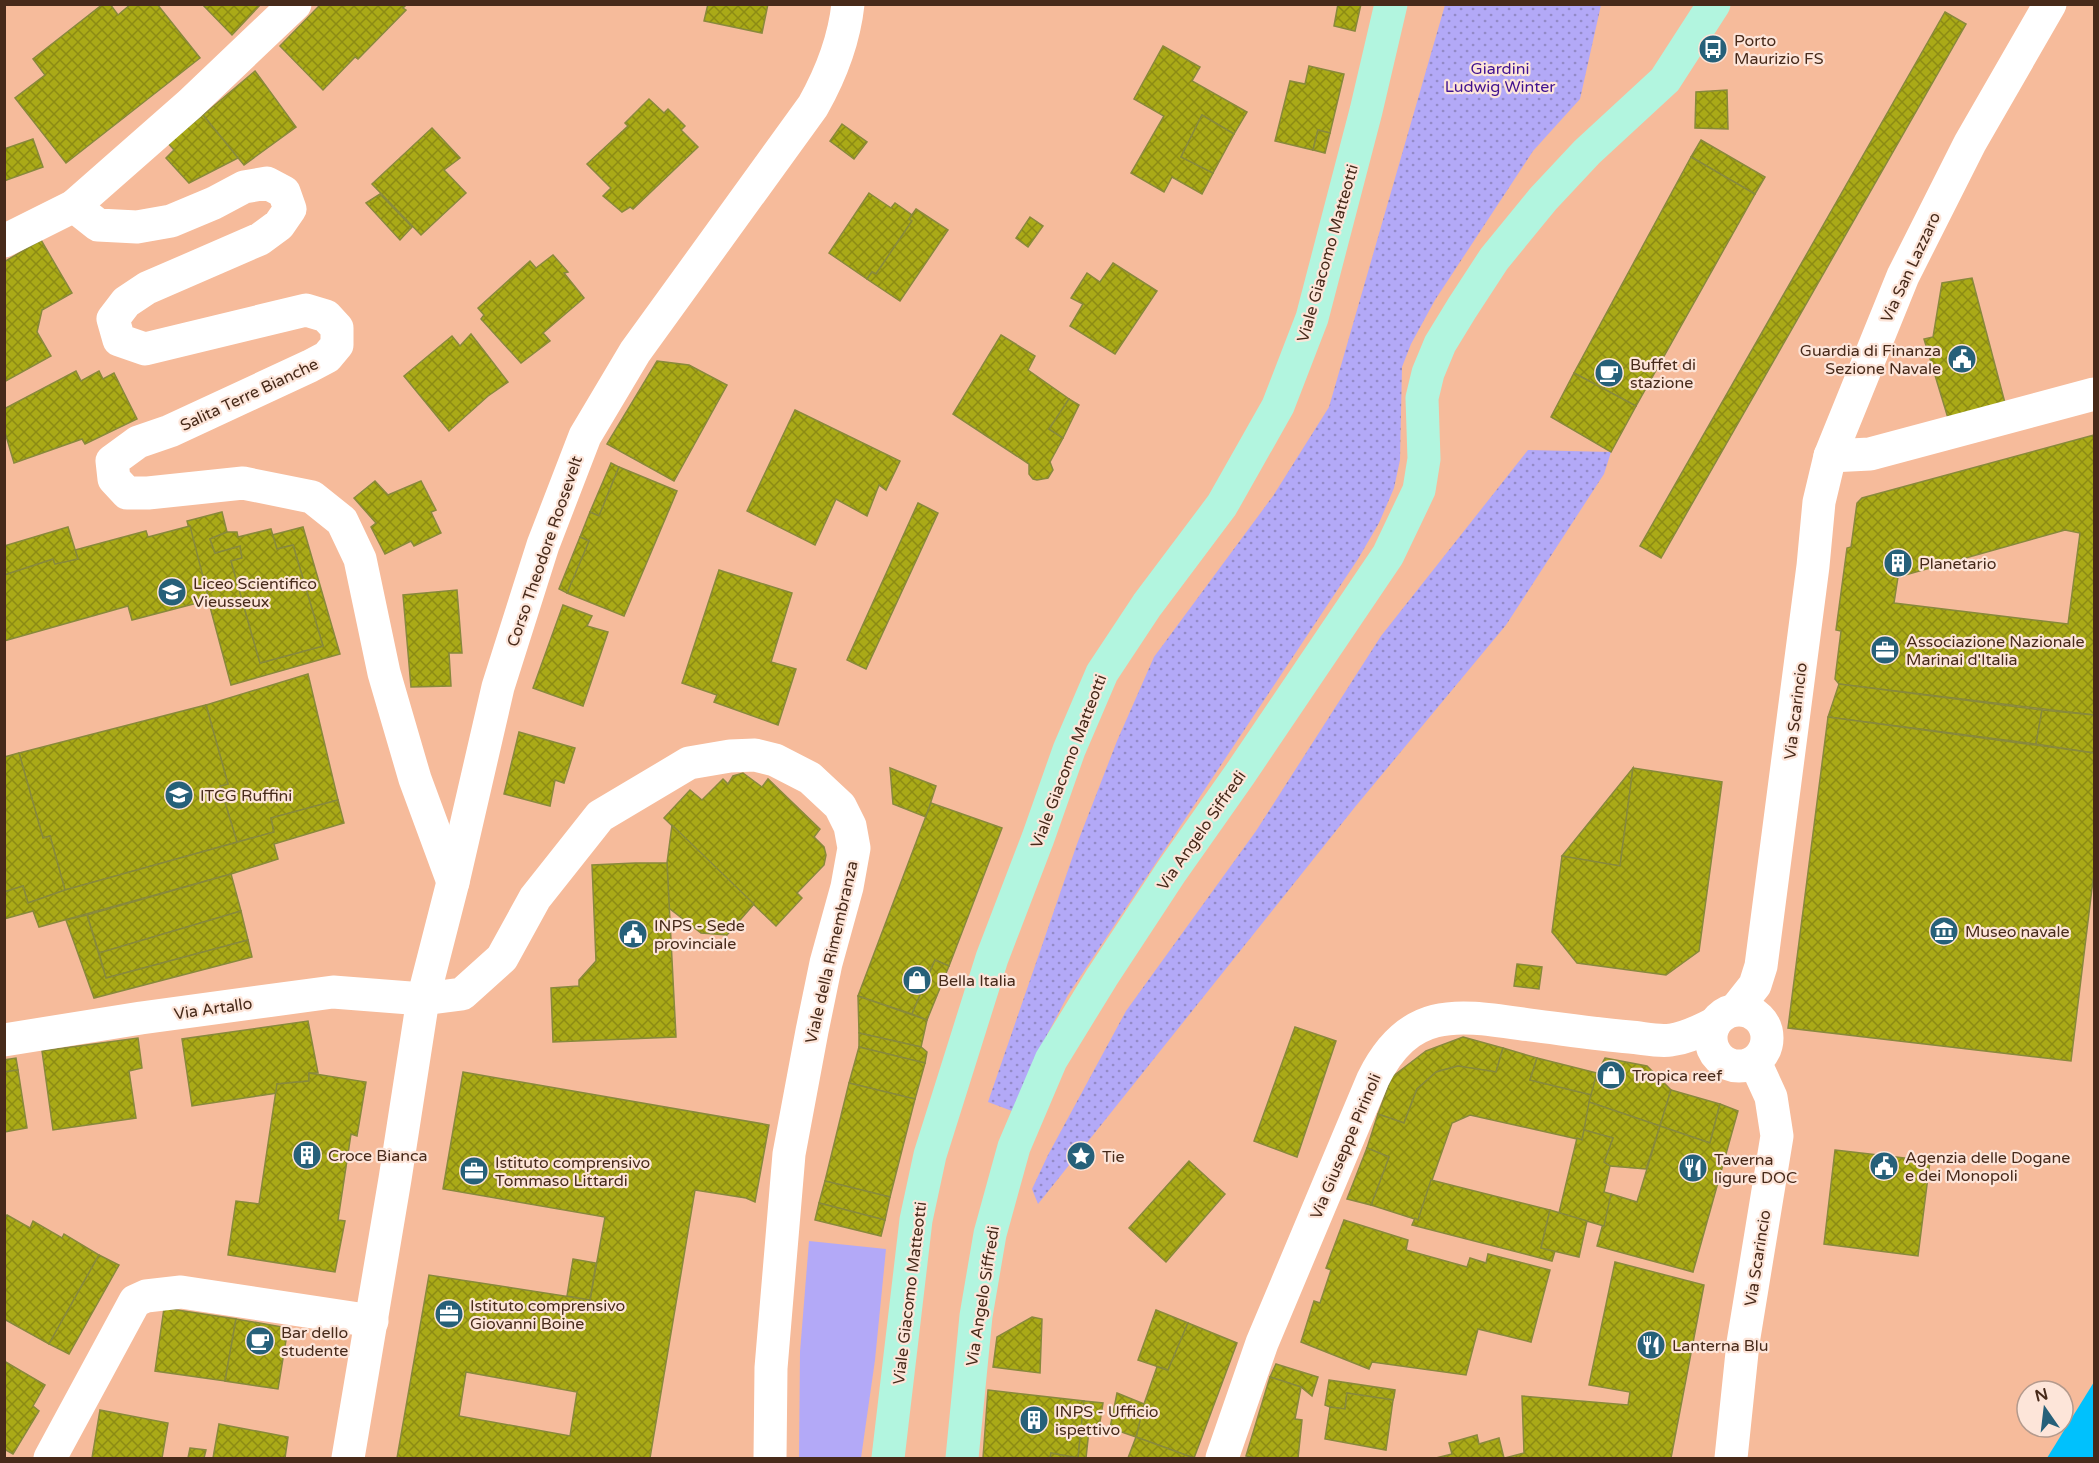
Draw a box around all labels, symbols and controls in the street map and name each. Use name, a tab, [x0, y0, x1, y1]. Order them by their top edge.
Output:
place label: Porto Maurizio FS	[1734, 31, 1824, 69]
bus stop icon: Porto Maurizio FS	[1697, 33, 1729, 65]
park label: Giardini Ludwig Winter	[1445, 59, 1556, 97]
street label: Viale Giacomo Matteotti	[1293, 162, 1363, 345]
street label: Via San Lazzaro	[1877, 209, 1945, 326]
place label: Guardia di Finanza Sezione Navale	[1800, 341, 1941, 379]
public building icon: Guardia di Finanza Sezione Navale	[1946, 343, 1978, 375]
street label: Salita Terre Bianche	[177, 354, 322, 436]
place label: Buffet di stazione	[1630, 355, 1696, 393]
cafe icon: Buffet di stazione	[1593, 357, 1625, 389]
street label: Corso Theodore Roosevelt	[503, 453, 587, 649]
building icon: Planetario	[1882, 547, 1914, 579]
place label: Planetario	[1919, 554, 1996, 574]
place label: Liceo Scientifico Vieusseux	[193, 574, 317, 612]
school or university icon: Liceo Scientifico Vieusseux	[156, 576, 188, 608]
place label: Associazione Nazionale Marinai d'Italia	[1906, 632, 2084, 670]
office icon: Associazione Nazionale Marinai d'Italia	[1869, 634, 1901, 666]
street label: Via Scarincio	[1780, 661, 1812, 761]
street label: Viale Giacomo Matteotti	[1027, 672, 1111, 851]
street label: Via Angelo Siffredi	[1153, 767, 1251, 894]
school or university icon: ITCG Ruffini	[163, 779, 195, 811]
place label: ITCG Ruffini	[200, 786, 292, 806]
street label: Viale della Rimembranza	[801, 859, 863, 1046]
museum icon: Museo navale	[1928, 915, 1960, 947]
place label: INPS - Sede provinciale	[654, 916, 745, 954]
public building icon: INPS - Sede provinciale	[617, 918, 649, 950]
place label: Museo navale	[1965, 922, 2070, 942]
shop icon: Bella Italia	[901, 964, 933, 996]
place label: Bella Italia	[938, 971, 1016, 991]
street label: Via Artallo	[173, 994, 254, 1024]
shop icon: Tropica reef	[1595, 1059, 1627, 1091]
place label: Tropica reef	[1632, 1066, 1723, 1086]
street label: Via Giuseppe Pirinoli	[1306, 1071, 1386, 1222]
building icon: Croce Bianca	[291, 1139, 323, 1171]
place icon: Tie	[1065, 1140, 1097, 1172]
place label: Croce Bianca	[328, 1146, 428, 1166]
place label: Tie	[1102, 1147, 1125, 1167]
place label: Agenzia delle Dogane e dei Monopoli	[1905, 1148, 2070, 1186]
place label: Taverna ligure DOC	[1714, 1150, 1797, 1188]
public building icon: Agenzia delle Dogane e dei Monopoli	[1868, 1150, 1900, 1182]
restaurant icon: Taverna ligure DOC	[1677, 1152, 1709, 1184]
place label: Istituto comprensivo Tommaso Littardi	[495, 1153, 650, 1191]
office icon: Istituto comprensivo Tommaso Littardi	[458, 1155, 490, 1187]
street label: Viale Giacomo Matteotti	[889, 1200, 931, 1386]
street label: Via Scarincio	[1740, 1208, 1775, 1308]
street label: Via Angelo Siffredi	[962, 1225, 1004, 1368]
place label: Istituto comprensivo Giovanni Boine	[470, 1296, 625, 1334]
office icon: Istituto comprensivo Giovanni Boine	[433, 1298, 465, 1330]
place label: Bar dello studente	[281, 1323, 348, 1361]
cafe icon: Bar dello studente	[244, 1325, 276, 1357]
restaurant icon: Lanterna Blu	[1635, 1329, 1667, 1361]
place label: Lanterna Blu	[1672, 1336, 1769, 1356]
north arrow	[2015, 1379, 2075, 1439]
text: N	[2033, 1384, 2050, 1407]
place label: INPS - Ufficio ispettivo	[1055, 1402, 1159, 1440]
building icon: INPS - Ufficio ispettivo	[1018, 1404, 1050, 1436]

